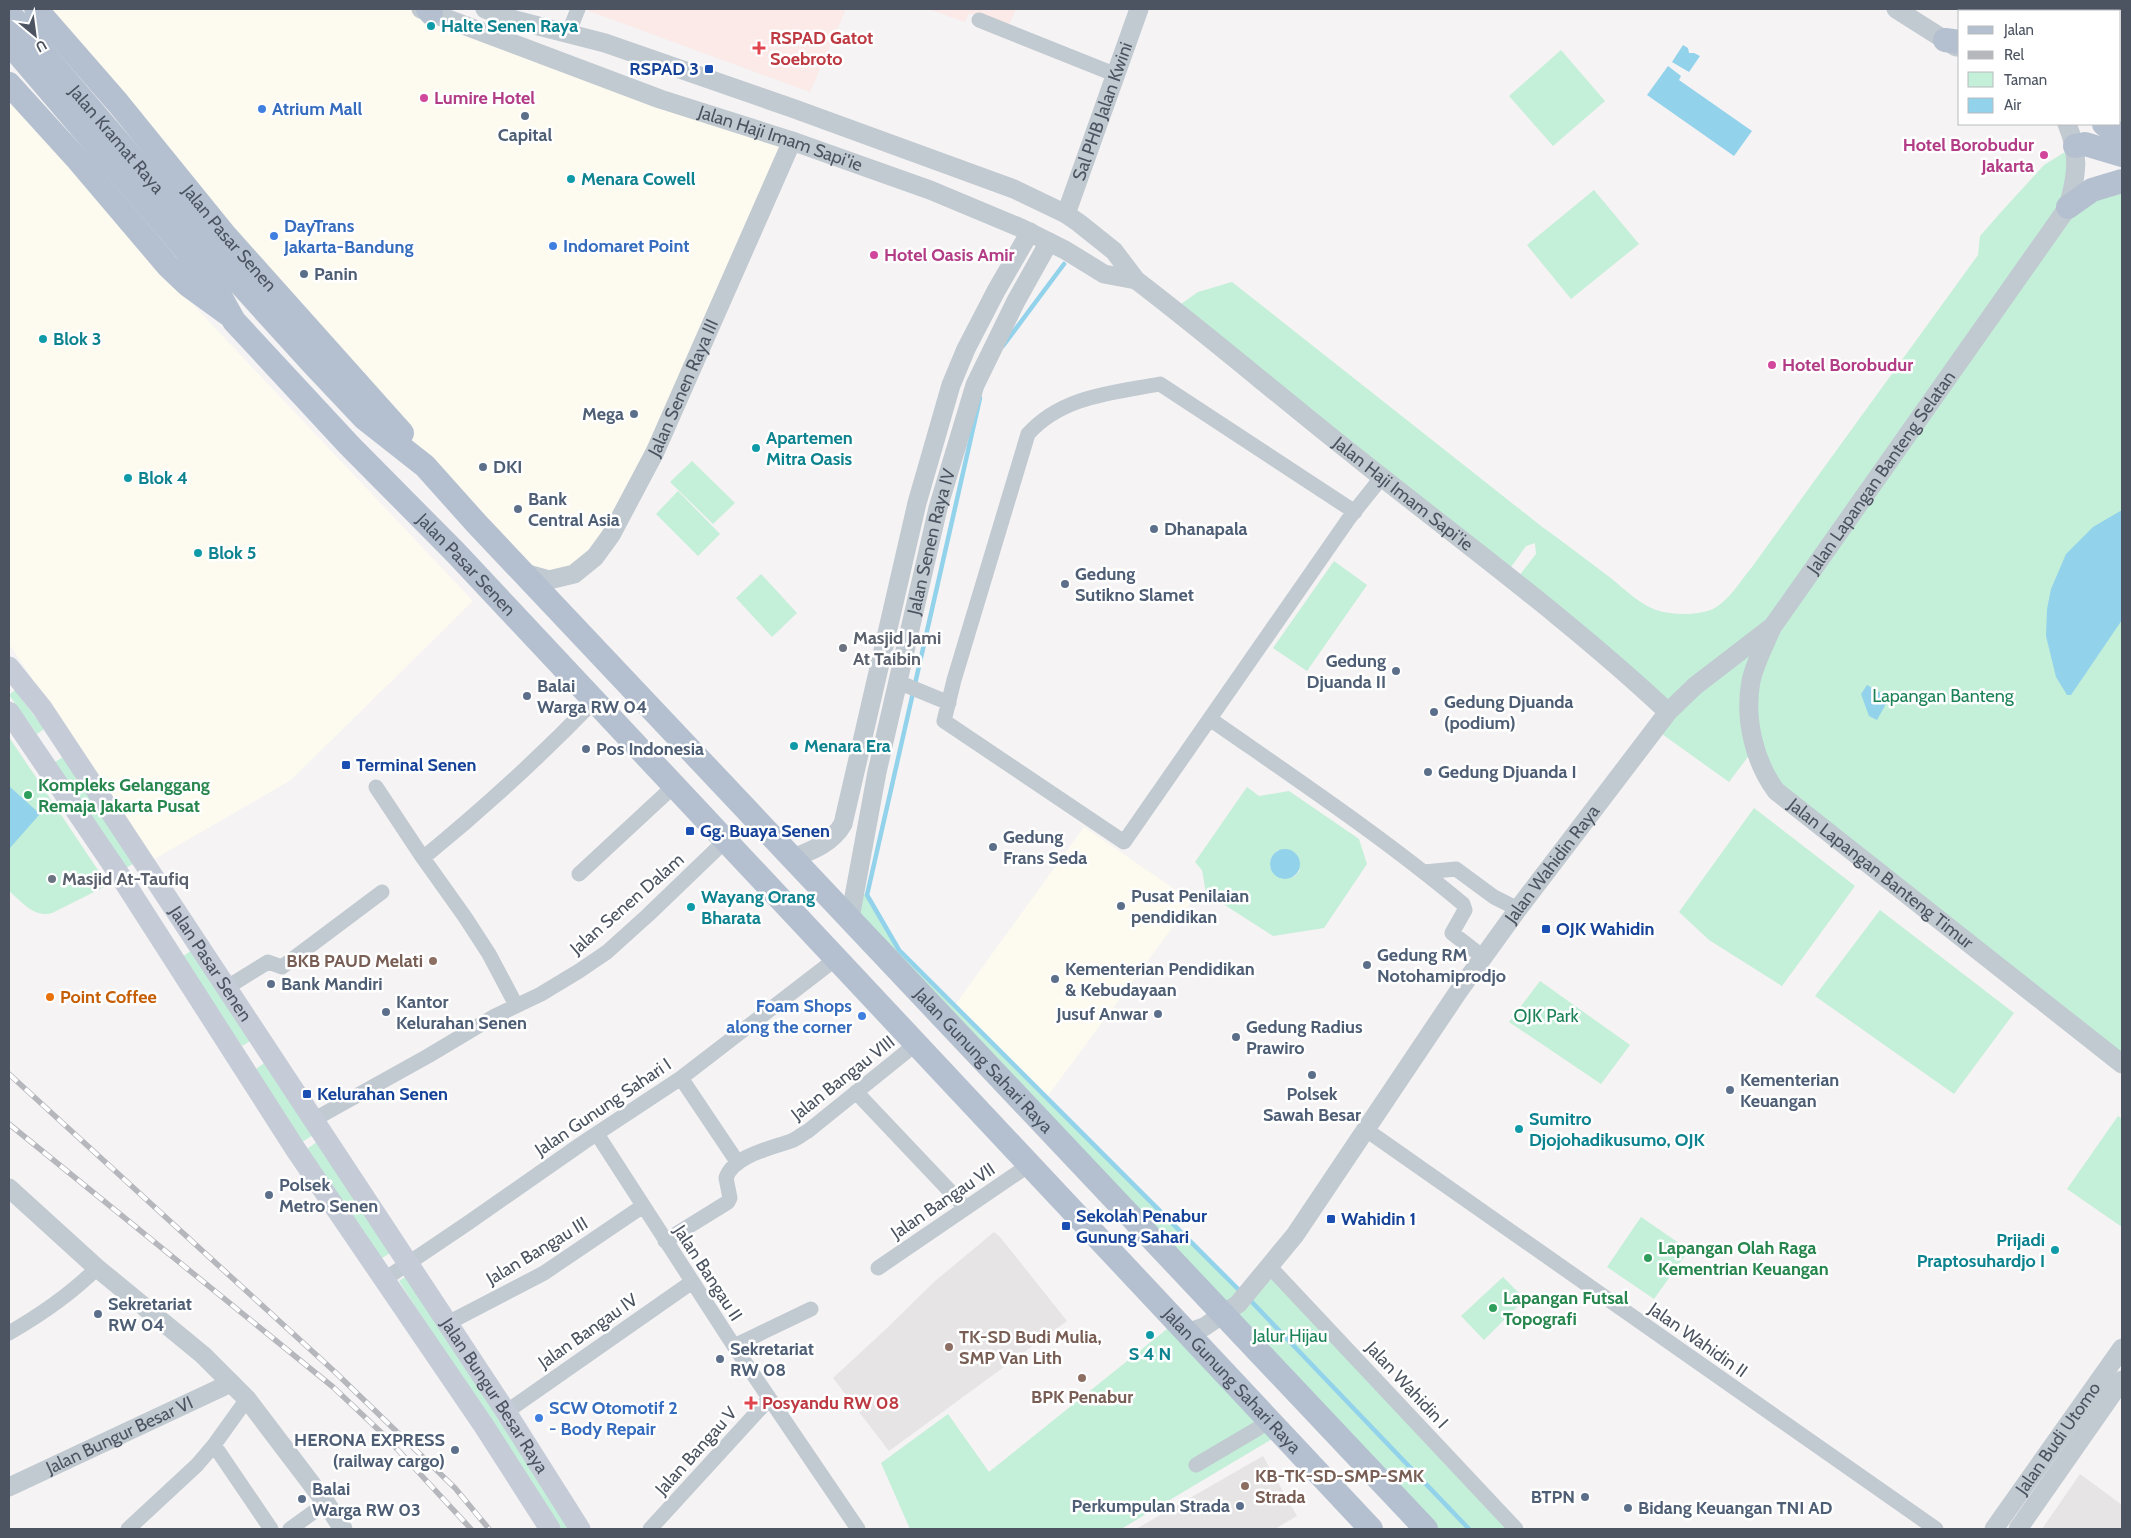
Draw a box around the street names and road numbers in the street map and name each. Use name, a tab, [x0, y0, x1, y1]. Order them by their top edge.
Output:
street label: Sal PHB Jalan Kwini	[1068, 39, 1137, 184]
street label: Jalan Kramat Raya	[64, 80, 169, 199]
street label: Jalan Haji Imam Sapi'ie	[694, 101, 865, 176]
street label: Jalan Pasar Senen	[177, 180, 281, 296]
street label: Jalan Senen Raya III	[643, 316, 723, 461]
street label: Jalan Lapangan Banteng Selatan	[1802, 367, 1960, 579]
street label: Jalan Haji Imam Sapi'ie	[1328, 431, 1478, 556]
street label: Jalan Senen Raya IV	[902, 466, 960, 618]
street label: Jalan Pasar Senen	[411, 508, 520, 621]
street label: Jalan Lapangan Banteng Timur	[1783, 793, 1978, 954]
street label: Jalan Wahidin Raya	[1500, 800, 1605, 929]
street label: Jalan Senen Dalam	[565, 849, 688, 960]
street label: Jalan Pasar Senen	[164, 901, 257, 1026]
street label: Jalan Gunung Sahari Raya	[909, 982, 1058, 1138]
street label: Jalan Bangau VIII	[786, 1031, 899, 1126]
street label: Jalan Gunung Sahari I	[530, 1053, 675, 1161]
street label: Jalan Bangau VII	[886, 1158, 999, 1244]
street label: Jalan Bangau III	[481, 1212, 592, 1290]
street label: Jalan Bangau II	[668, 1220, 747, 1325]
street label: Jalan Bangau IV	[533, 1289, 642, 1374]
street label: Jalan Wahidin II	[1643, 1297, 1752, 1382]
street label: Jalan Gunung Sahari Raya	[1158, 1302, 1306, 1458]
street label: Jalan Bungur Besar Raya	[436, 1313, 553, 1478]
street label: Jalan Wahidin I	[1360, 1336, 1453, 1433]
street label: Jalan Budi Utomo	[2010, 1378, 2105, 1500]
street label: Jalan Bungur Besar VI	[42, 1391, 197, 1480]
street label: Jalan Bangau V	[650, 1402, 742, 1501]

